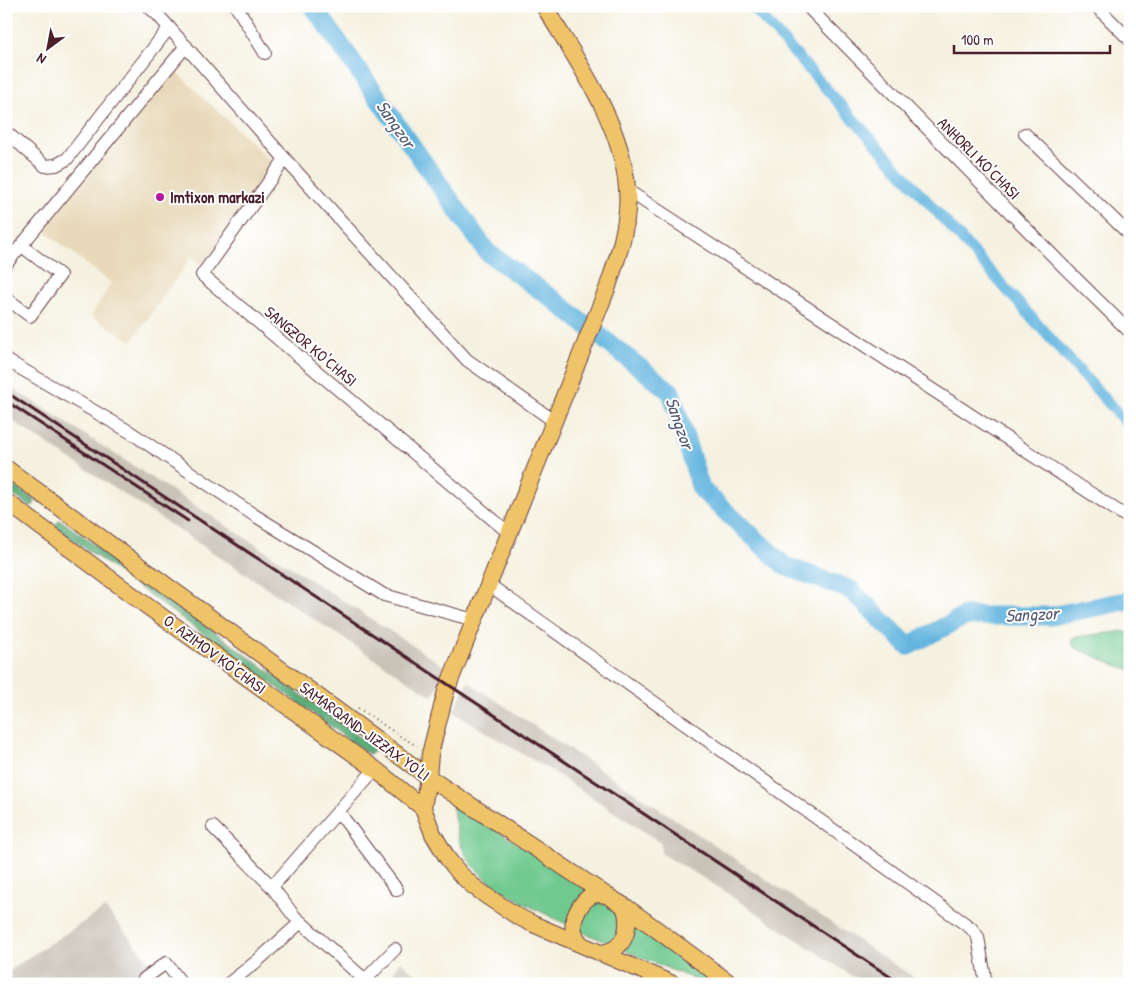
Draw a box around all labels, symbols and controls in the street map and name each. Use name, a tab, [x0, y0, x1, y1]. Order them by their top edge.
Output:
north arrow	[22, 22, 72, 72]
scale bar	[954, 22, 1110, 54]
text: 100 m	[961, 29, 994, 50]
text: N	[32, 49, 49, 69]
water label: Sangzor	[370, 95, 423, 155]
street label: ANHORLI KO'CHASI	[933, 112, 1025, 204]
place label: Imtixon markazi	[170, 186, 265, 208]
marker: Imtixon markazi	[154, 191, 166, 203]
street label: SANGZOR KO'CHASI	[260, 301, 362, 391]
water label: Sangzor	[659, 394, 701, 454]
water label: Sangzor	[1005, 600, 1061, 628]
street label: O. AZIMOV KO'CHASI	[159, 609, 271, 699]
street label: SAMARQAND-JIZZAX YO'LI	[295, 676, 435, 786]

